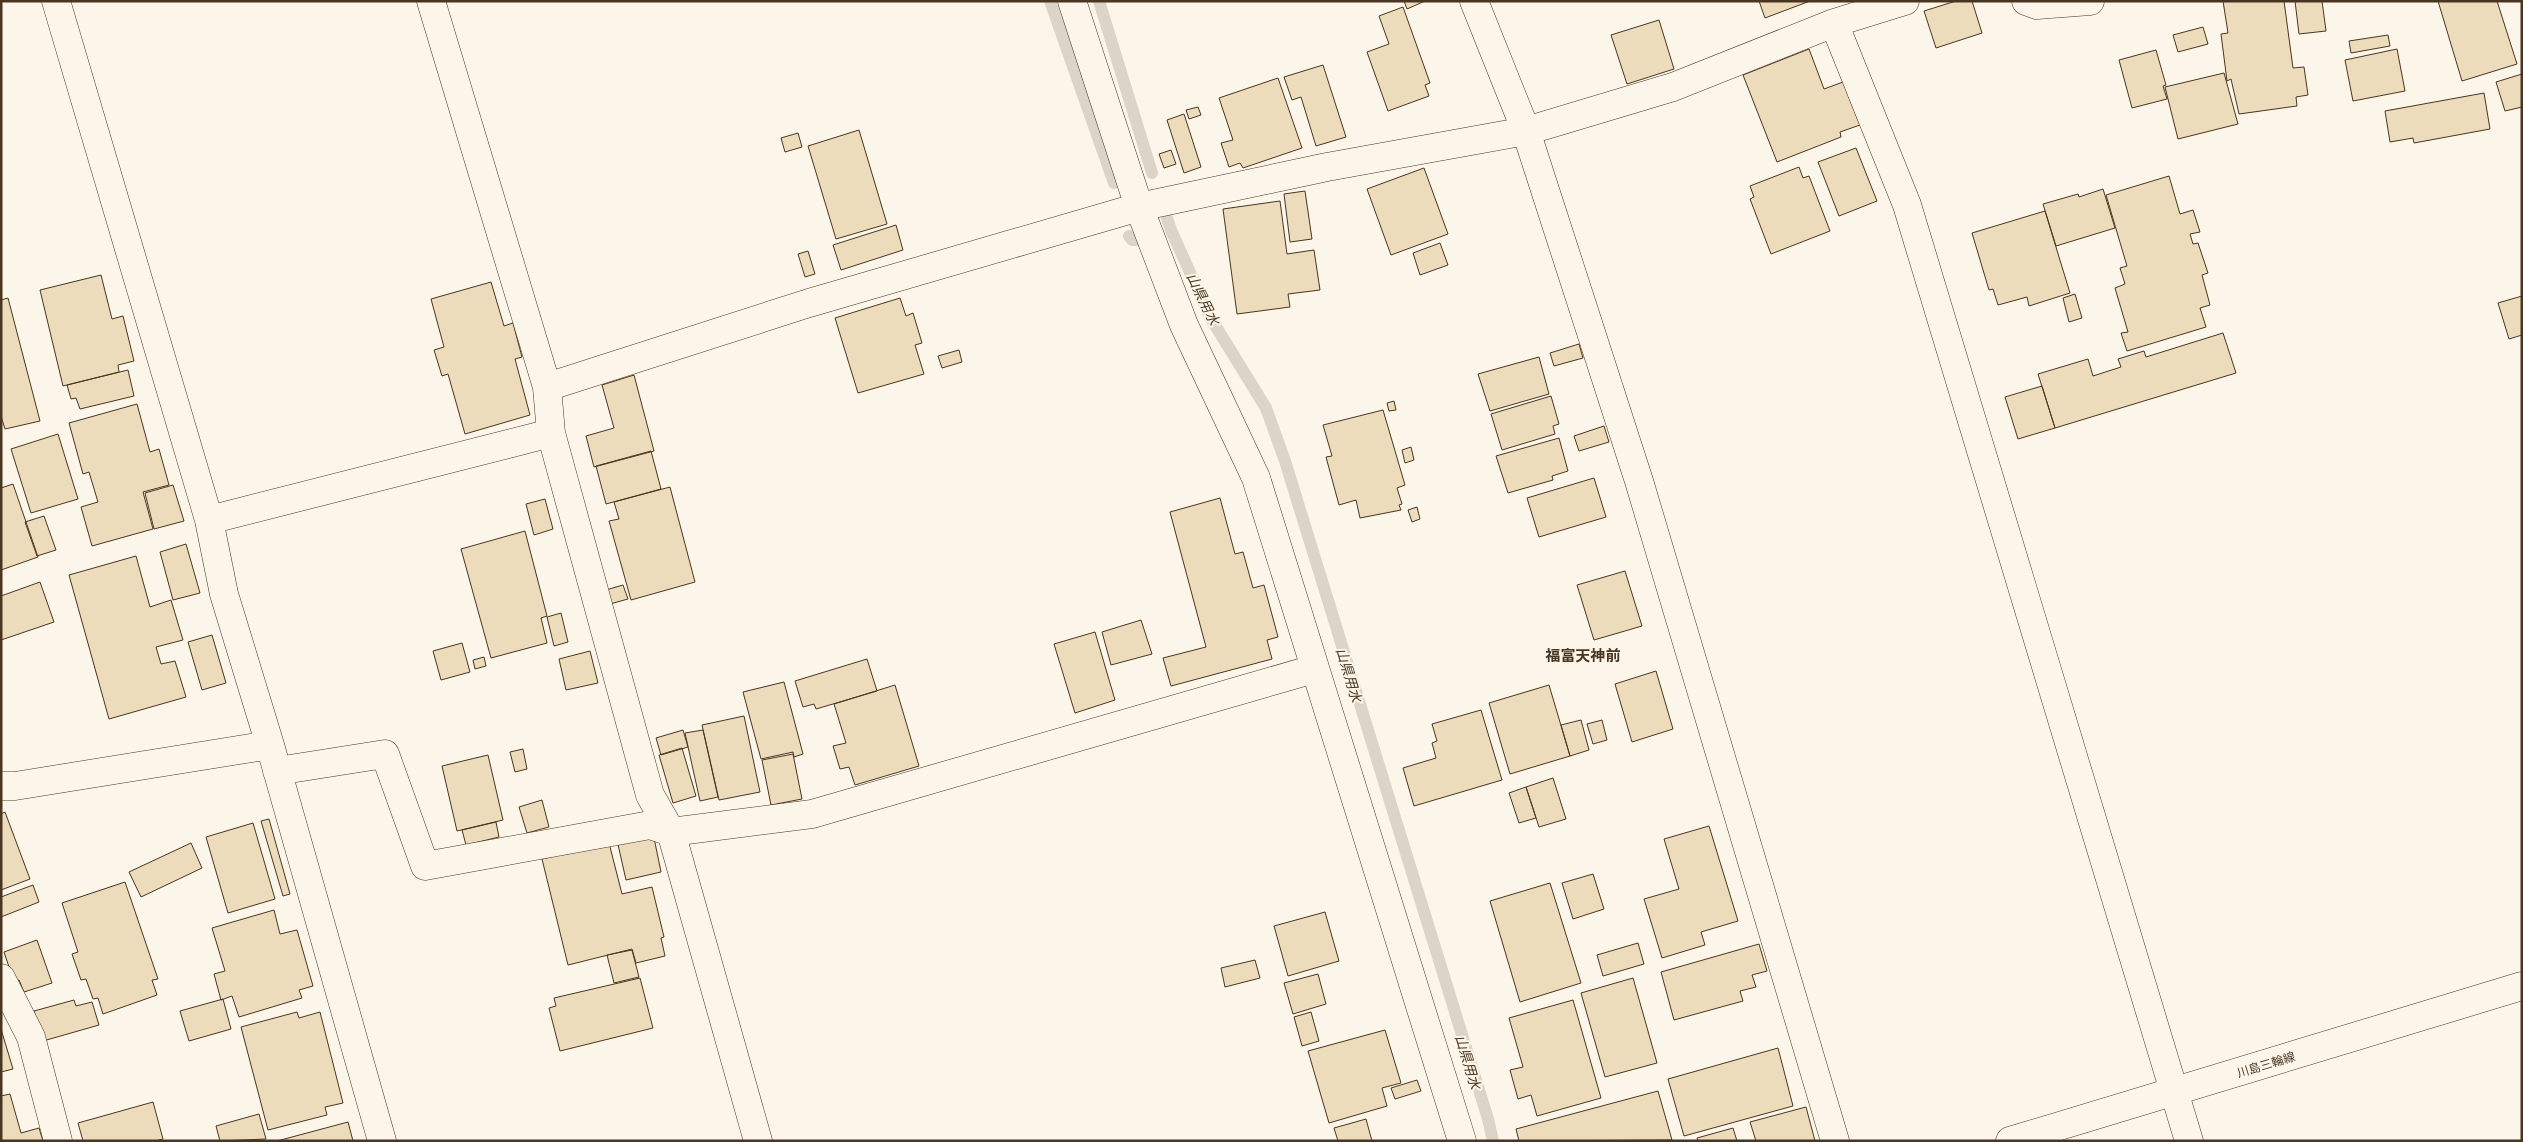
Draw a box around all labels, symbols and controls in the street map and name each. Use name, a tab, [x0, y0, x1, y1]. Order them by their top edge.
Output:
water label: 山県用水	[1184, 270, 1223, 329]
water label: 山県用水	[1333, 646, 1365, 706]
district label: 福富天神前	[1544, 647, 1621, 664]
water label: 山県用水	[1452, 1033, 1484, 1093]
street label: 川島三輪線	[2235, 1050, 2297, 1080]

